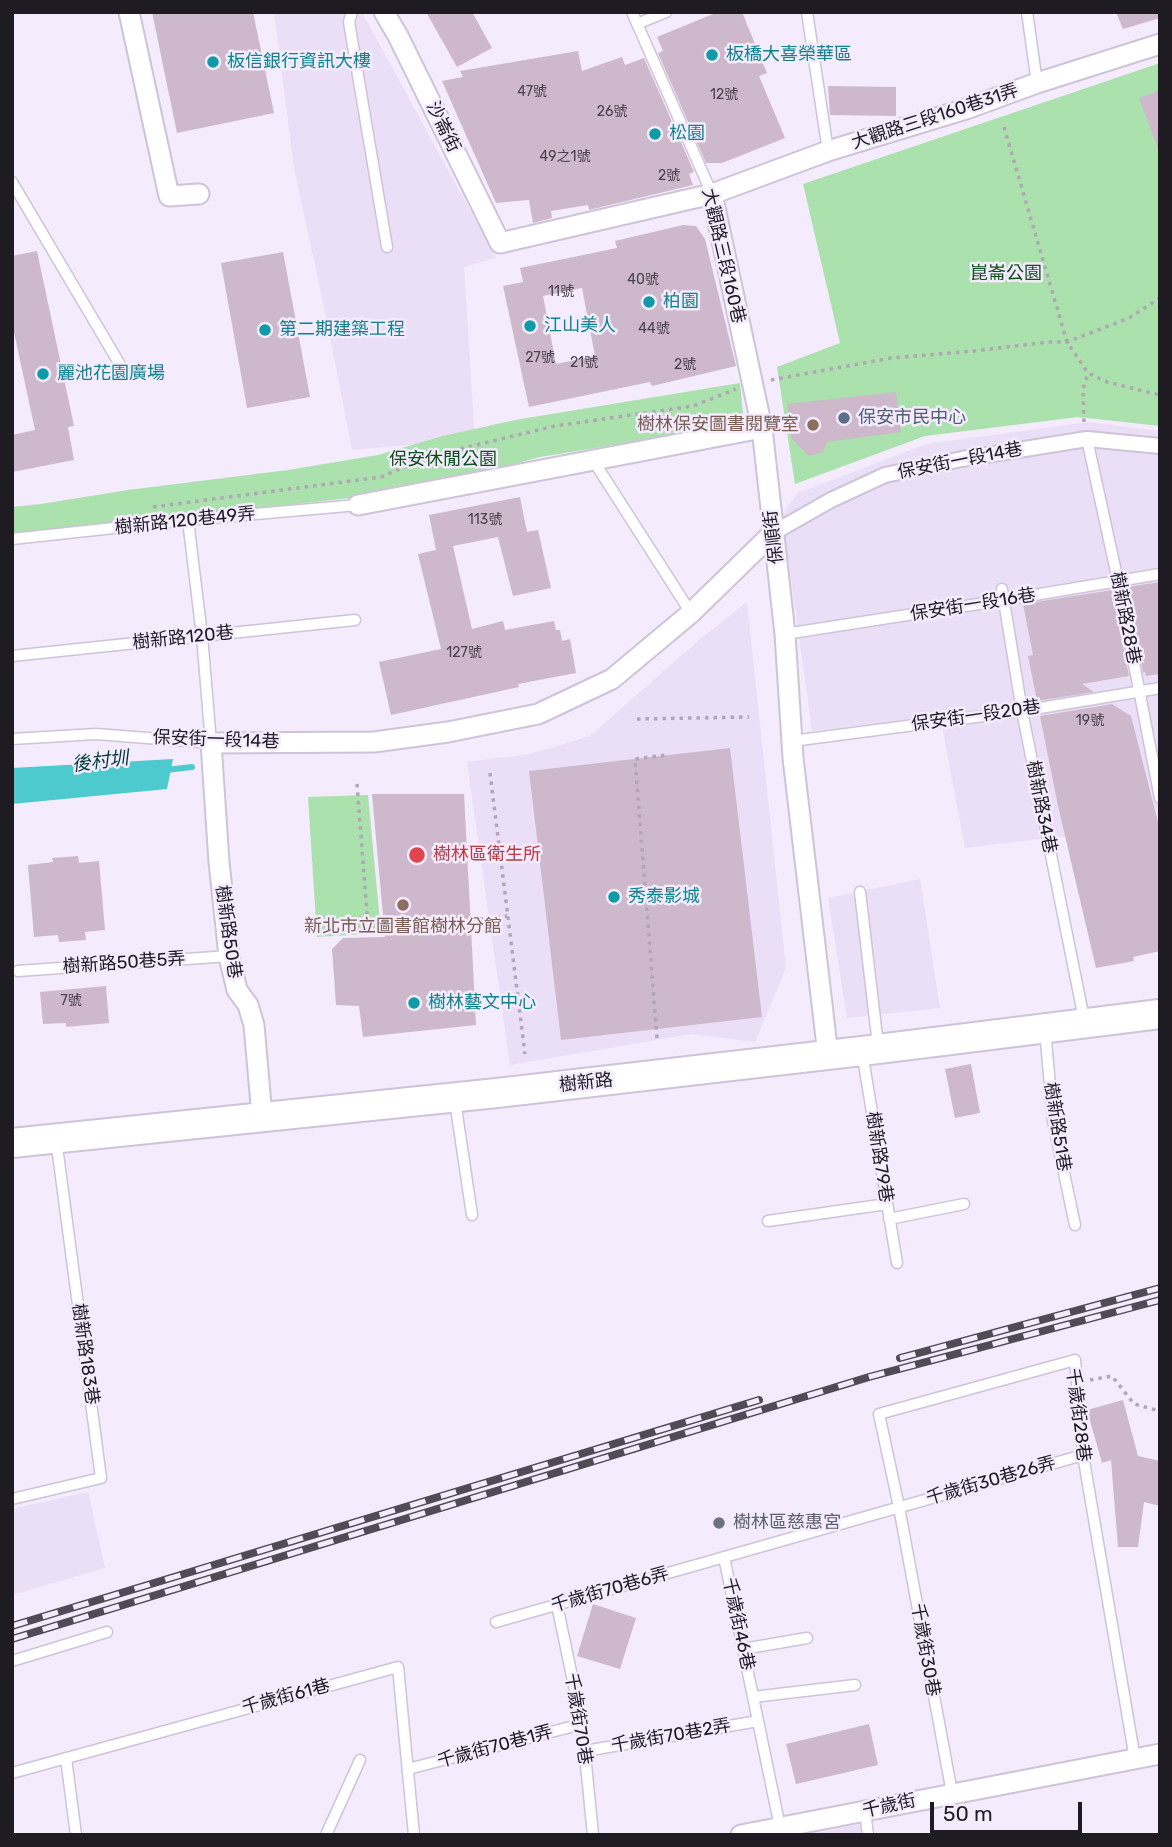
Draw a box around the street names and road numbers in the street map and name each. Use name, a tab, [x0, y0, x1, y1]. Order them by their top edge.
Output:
street label: 大觀路三段160巷31弄	[849, 80, 1021, 154]
street label: 沙崙街	[421, 98, 465, 156]
street label: 大觀路三段160巷	[697, 186, 749, 326]
street label: 保安街一段14巷	[896, 438, 1024, 484]
street label: 樹新路120巷49弄	[114, 503, 256, 539]
street label: 保順街	[760, 509, 788, 565]
street label: 樹新路28巷	[1105, 570, 1145, 666]
street label: 保安街一段16巷	[909, 584, 1037, 626]
street label: 樹新路120巷	[131, 622, 235, 654]
street label: 保安街一段20巷	[910, 696, 1042, 736]
street label: 保安街一段14巷	[152, 727, 280, 753]
street label: 樹新路34巷	[1021, 759, 1061, 855]
street label: 樹新路50巷	[211, 884, 245, 980]
street label: 樹新路50巷5弄	[62, 948, 186, 978]
street label: 樹新路	[558, 1069, 614, 1097]
street label: 樹新路51巷	[1039, 1081, 1075, 1173]
street label: 樹新路79巷	[861, 1110, 897, 1204]
street label: 樹新路183巷	[67, 1302, 103, 1406]
street label: 千歲街28巷	[1062, 1367, 1094, 1463]
street label: 千歲街30巷26弄	[924, 1452, 1058, 1510]
street label: 千歲街70巷6弄	[549, 1563, 671, 1617]
street label: 千歲街46巷	[718, 1576, 758, 1672]
street label: 千歲街30巷	[906, 1602, 944, 1698]
street label: 千歲街70巷	[560, 1672, 596, 1766]
street label: 千歲街61巷	[240, 1675, 332, 1719]
street label: 千歲街70巷2弄	[609, 1715, 733, 1757]
street label: 千歲街70巷1弄	[435, 1721, 555, 1773]
street label: 千歲街	[860, 1790, 918, 1822]

